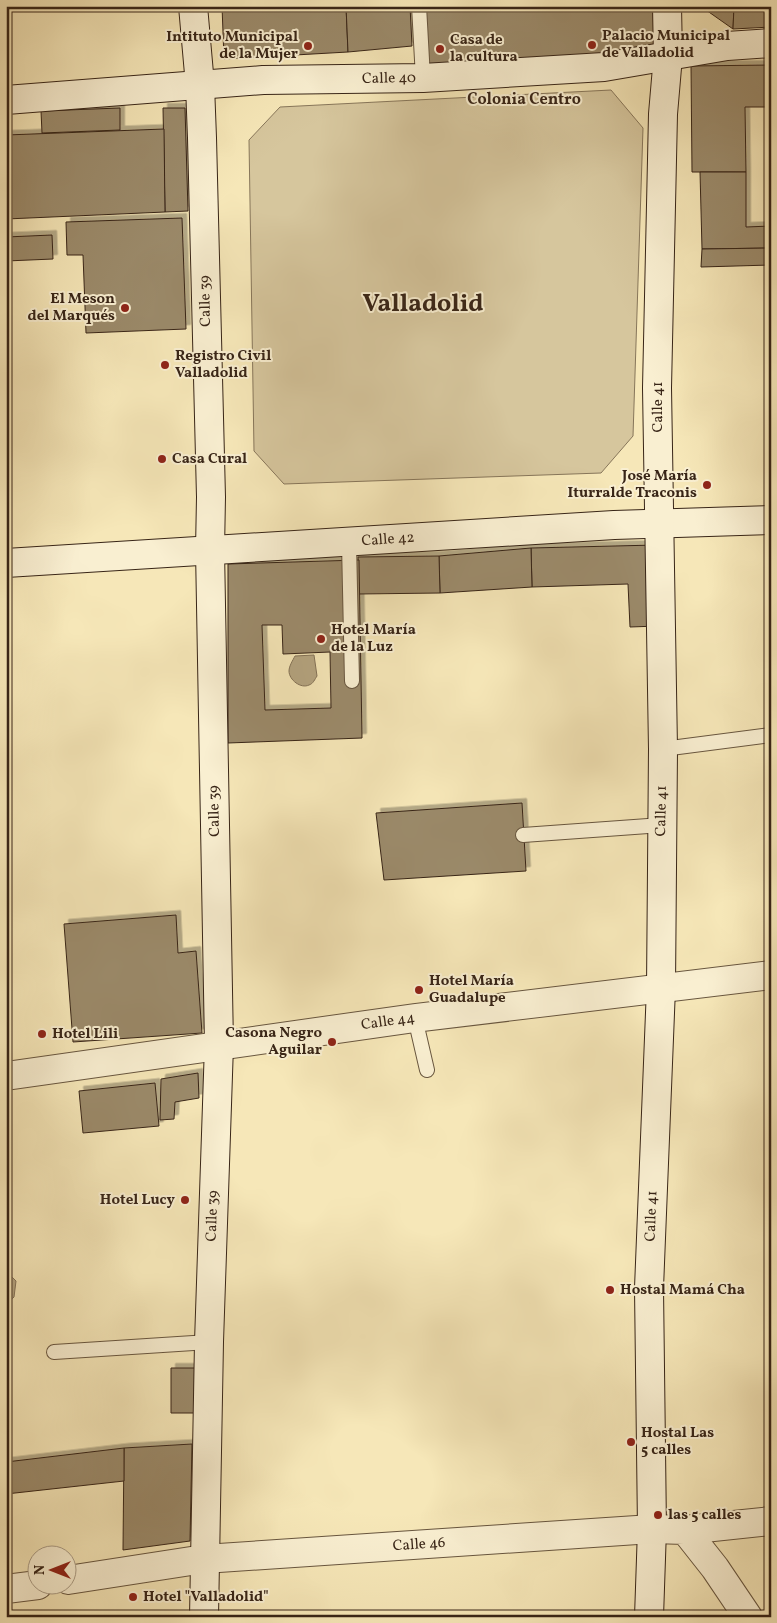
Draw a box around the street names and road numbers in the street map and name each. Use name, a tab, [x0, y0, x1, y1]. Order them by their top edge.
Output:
street label: Calle 40	[362, 68, 416, 90]
street label: Calle 39	[195, 275, 217, 327]
street label: Calle 41	[648, 381, 669, 433]
street label: Calle 42	[361, 528, 415, 552]
street label: Calle 39	[204, 785, 226, 837]
street label: Calle 41	[651, 785, 673, 837]
street label: Calle 44	[360, 1008, 416, 1036]
street label: Calle 39	[202, 1190, 224, 1242]
street label: Calle 41	[641, 1190, 663, 1242]
street label: Calle 46	[392, 1533, 446, 1557]

